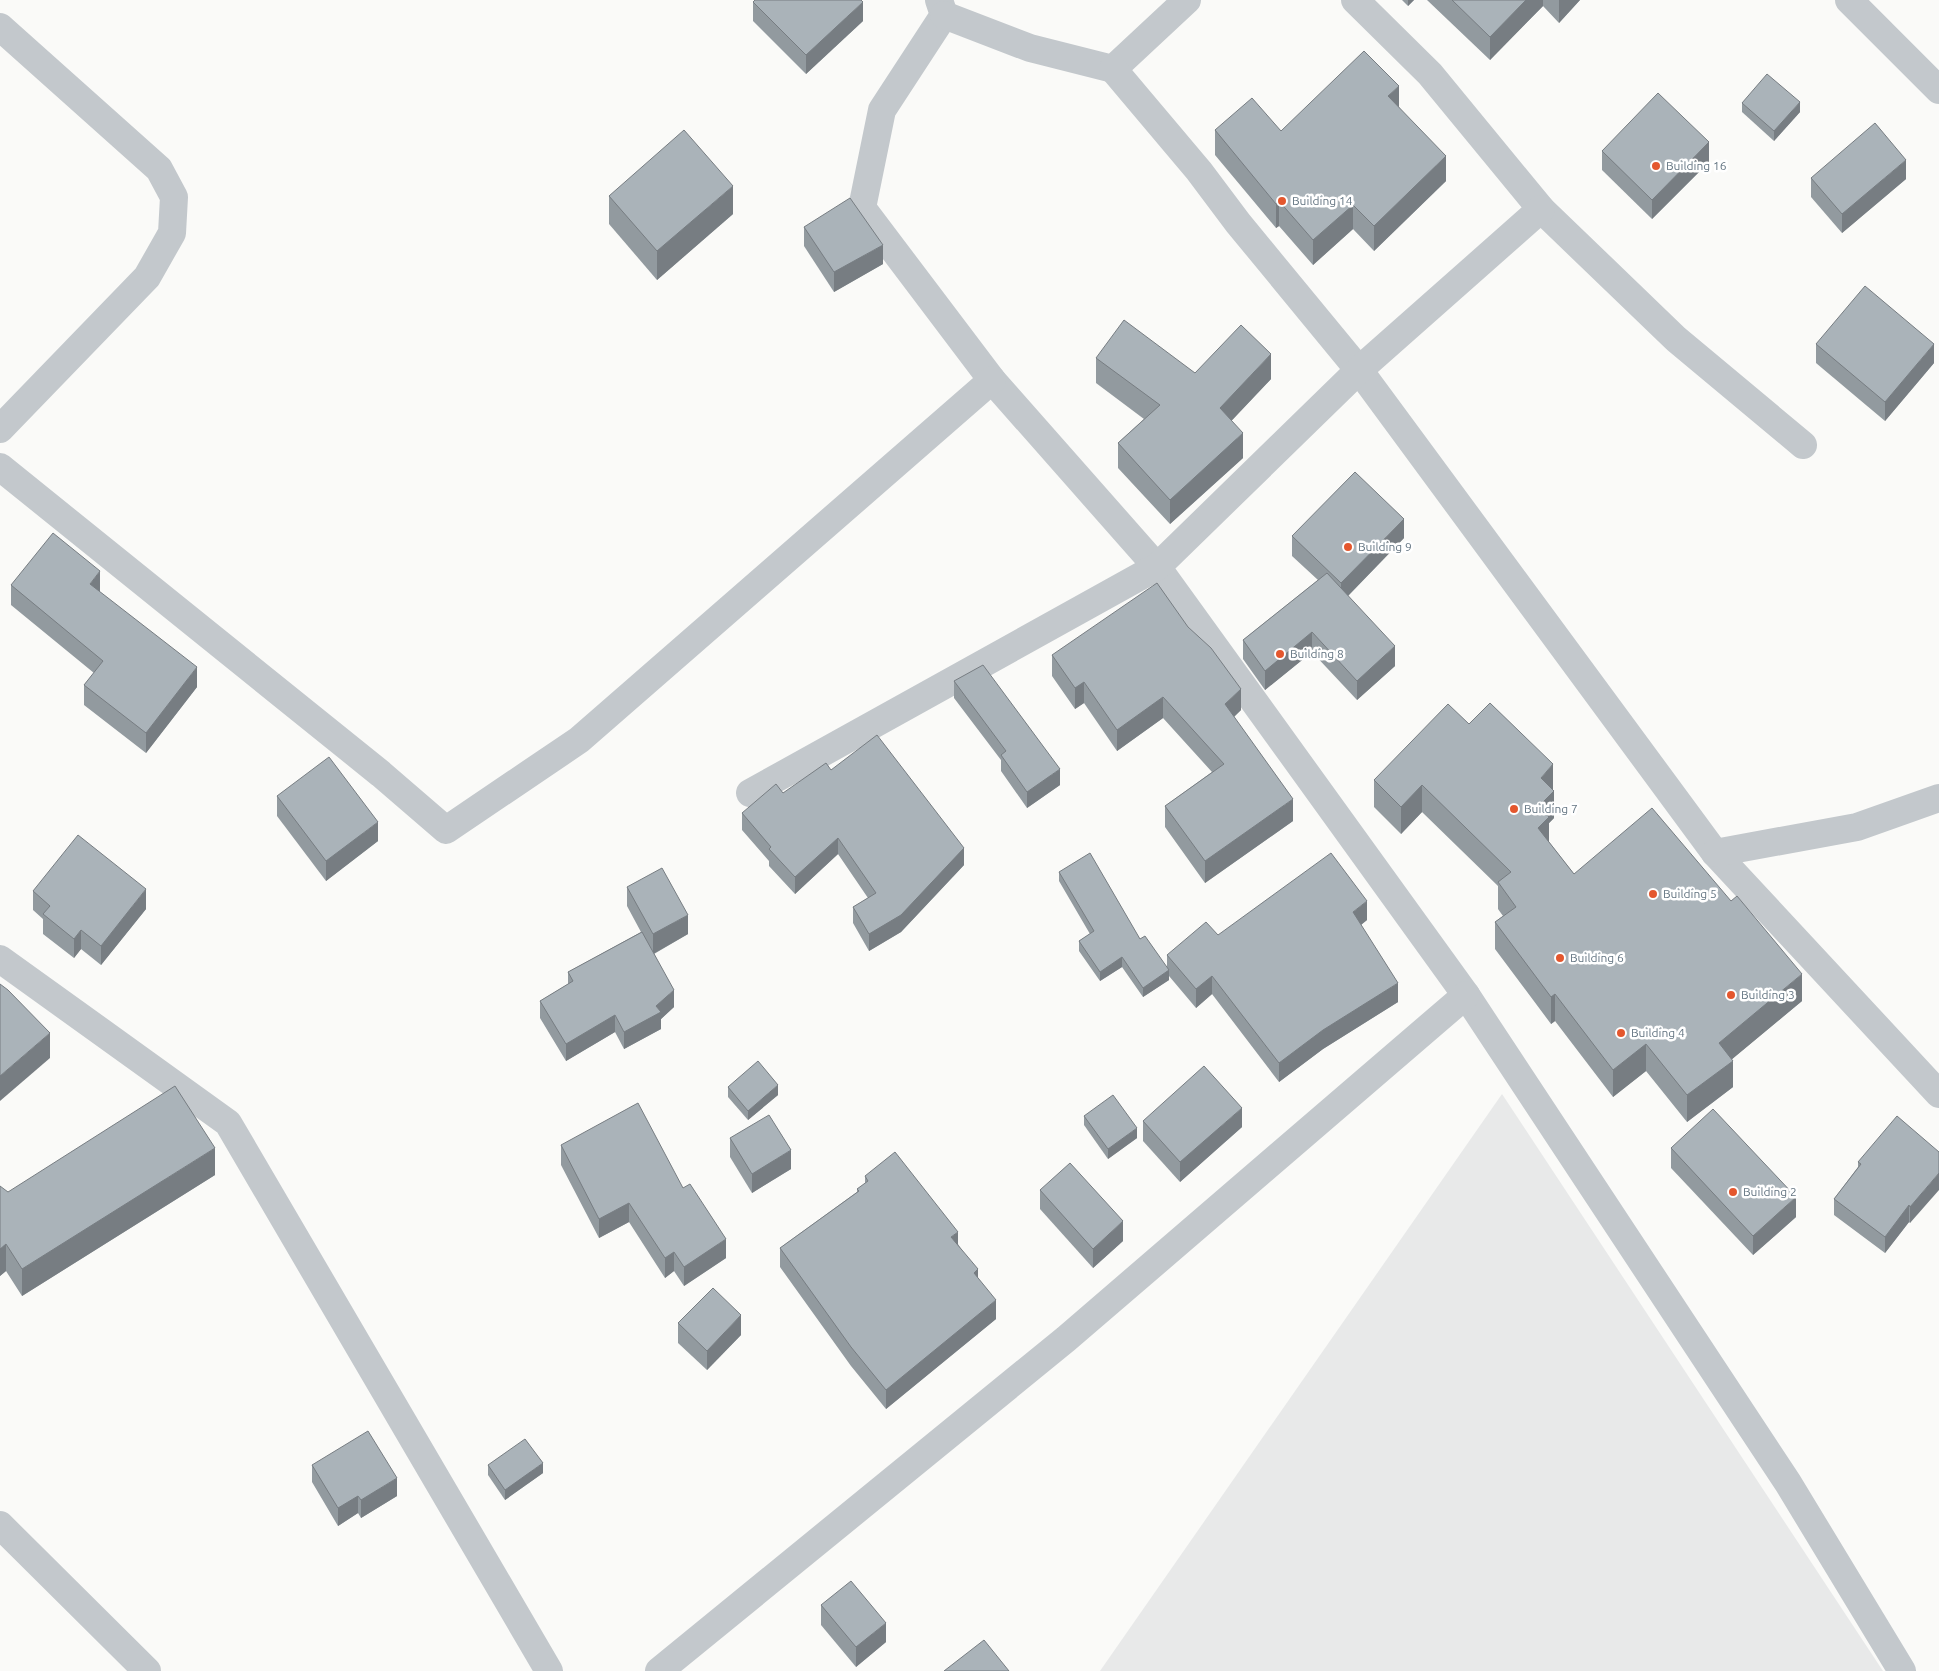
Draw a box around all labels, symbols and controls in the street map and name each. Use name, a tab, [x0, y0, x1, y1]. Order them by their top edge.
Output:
place label: Building 16	[1666, 159, 1727, 172]
marker: Building 16	[1650, 160, 1662, 172]
place label: Building 14	[1292, 194, 1353, 207]
marker: Building 14	[1276, 195, 1288, 207]
place label: Building 9	[1358, 540, 1412, 553]
marker: Building 9	[1342, 541, 1354, 553]
place label: Building 8	[1290, 647, 1344, 660]
marker: Building 8	[1274, 648, 1286, 660]
place label: Building 7	[1524, 802, 1578, 815]
marker: Building 7	[1508, 803, 1520, 815]
place label: Building 5	[1663, 887, 1717, 900]
marker: Building 5	[1647, 888, 1659, 900]
place label: Building 6	[1570, 951, 1624, 964]
marker: Building 6	[1554, 952, 1566, 964]
place label: Building 3	[1741, 988, 1795, 1001]
marker: Building 3	[1725, 989, 1737, 1001]
place label: Building 4	[1631, 1026, 1685, 1039]
marker: Building 4	[1615, 1027, 1627, 1039]
place label: Building 2	[1743, 1185, 1797, 1198]
marker: Building 2	[1727, 1186, 1739, 1198]

